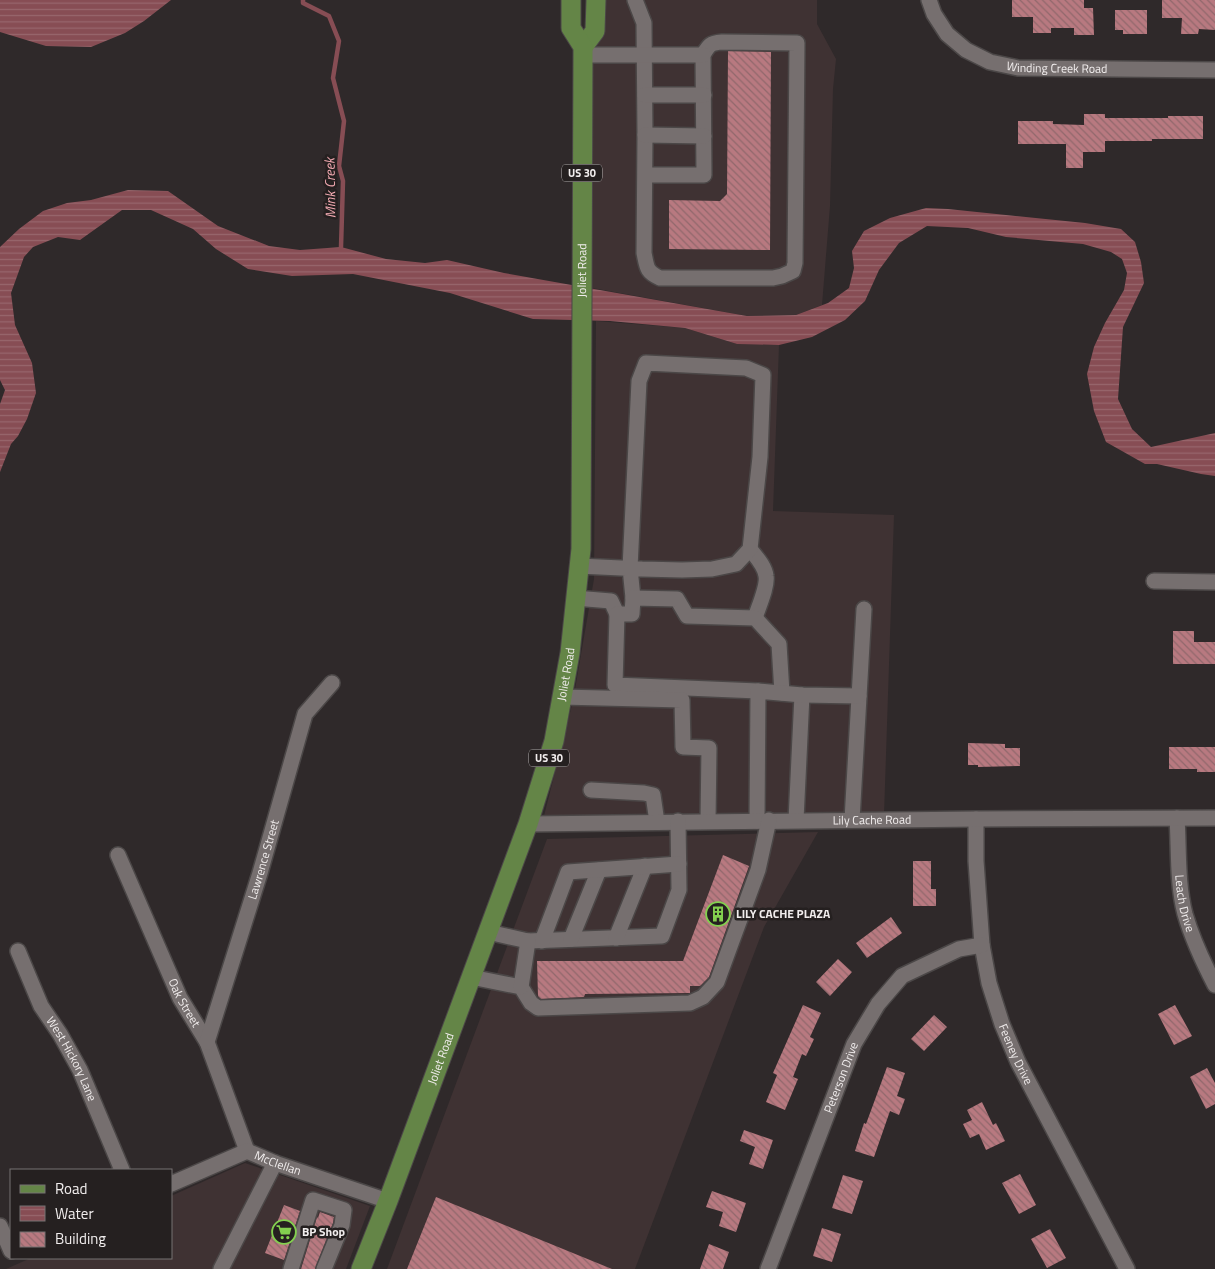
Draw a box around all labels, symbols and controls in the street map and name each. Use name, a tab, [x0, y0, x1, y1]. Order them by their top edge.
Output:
street label: Winding Creek Road	[1005, 56, 1108, 78]
water label: Mink Creek	[318, 156, 341, 218]
road number: US 30	[562, 164, 602, 182]
street label: Joliet Road	[572, 243, 591, 297]
street label: Joliet Road	[551, 647, 580, 703]
road number: US 30	[529, 750, 569, 766]
street label: Lily Cache Road	[833, 810, 911, 830]
street label: Lawrence Street	[242, 817, 284, 902]
street label: Leach Drive	[1170, 874, 1200, 935]
building icon: LILY CACHE PLAZA	[705, 901, 731, 927]
place label: LILY CACHE PLAZA	[736, 904, 831, 923]
street label: Oak Street	[164, 975, 206, 1031]
street label: West Hickory Lane	[42, 1012, 102, 1104]
street label: Feeney Drive	[994, 1021, 1038, 1088]
street label: Joliet Road	[422, 1030, 459, 1087]
street label: Peterson Drive	[818, 1039, 863, 1116]
street label: McClellan	[252, 1145, 304, 1180]
legend	[10, 1169, 172, 1259]
text: Road	[55, 1177, 87, 1200]
text: Water	[55, 1202, 94, 1225]
supermarket icon: BP Shop	[271, 1219, 297, 1245]
place label: BP Shop	[302, 1222, 346, 1241]
text: Building	[55, 1227, 106, 1250]

